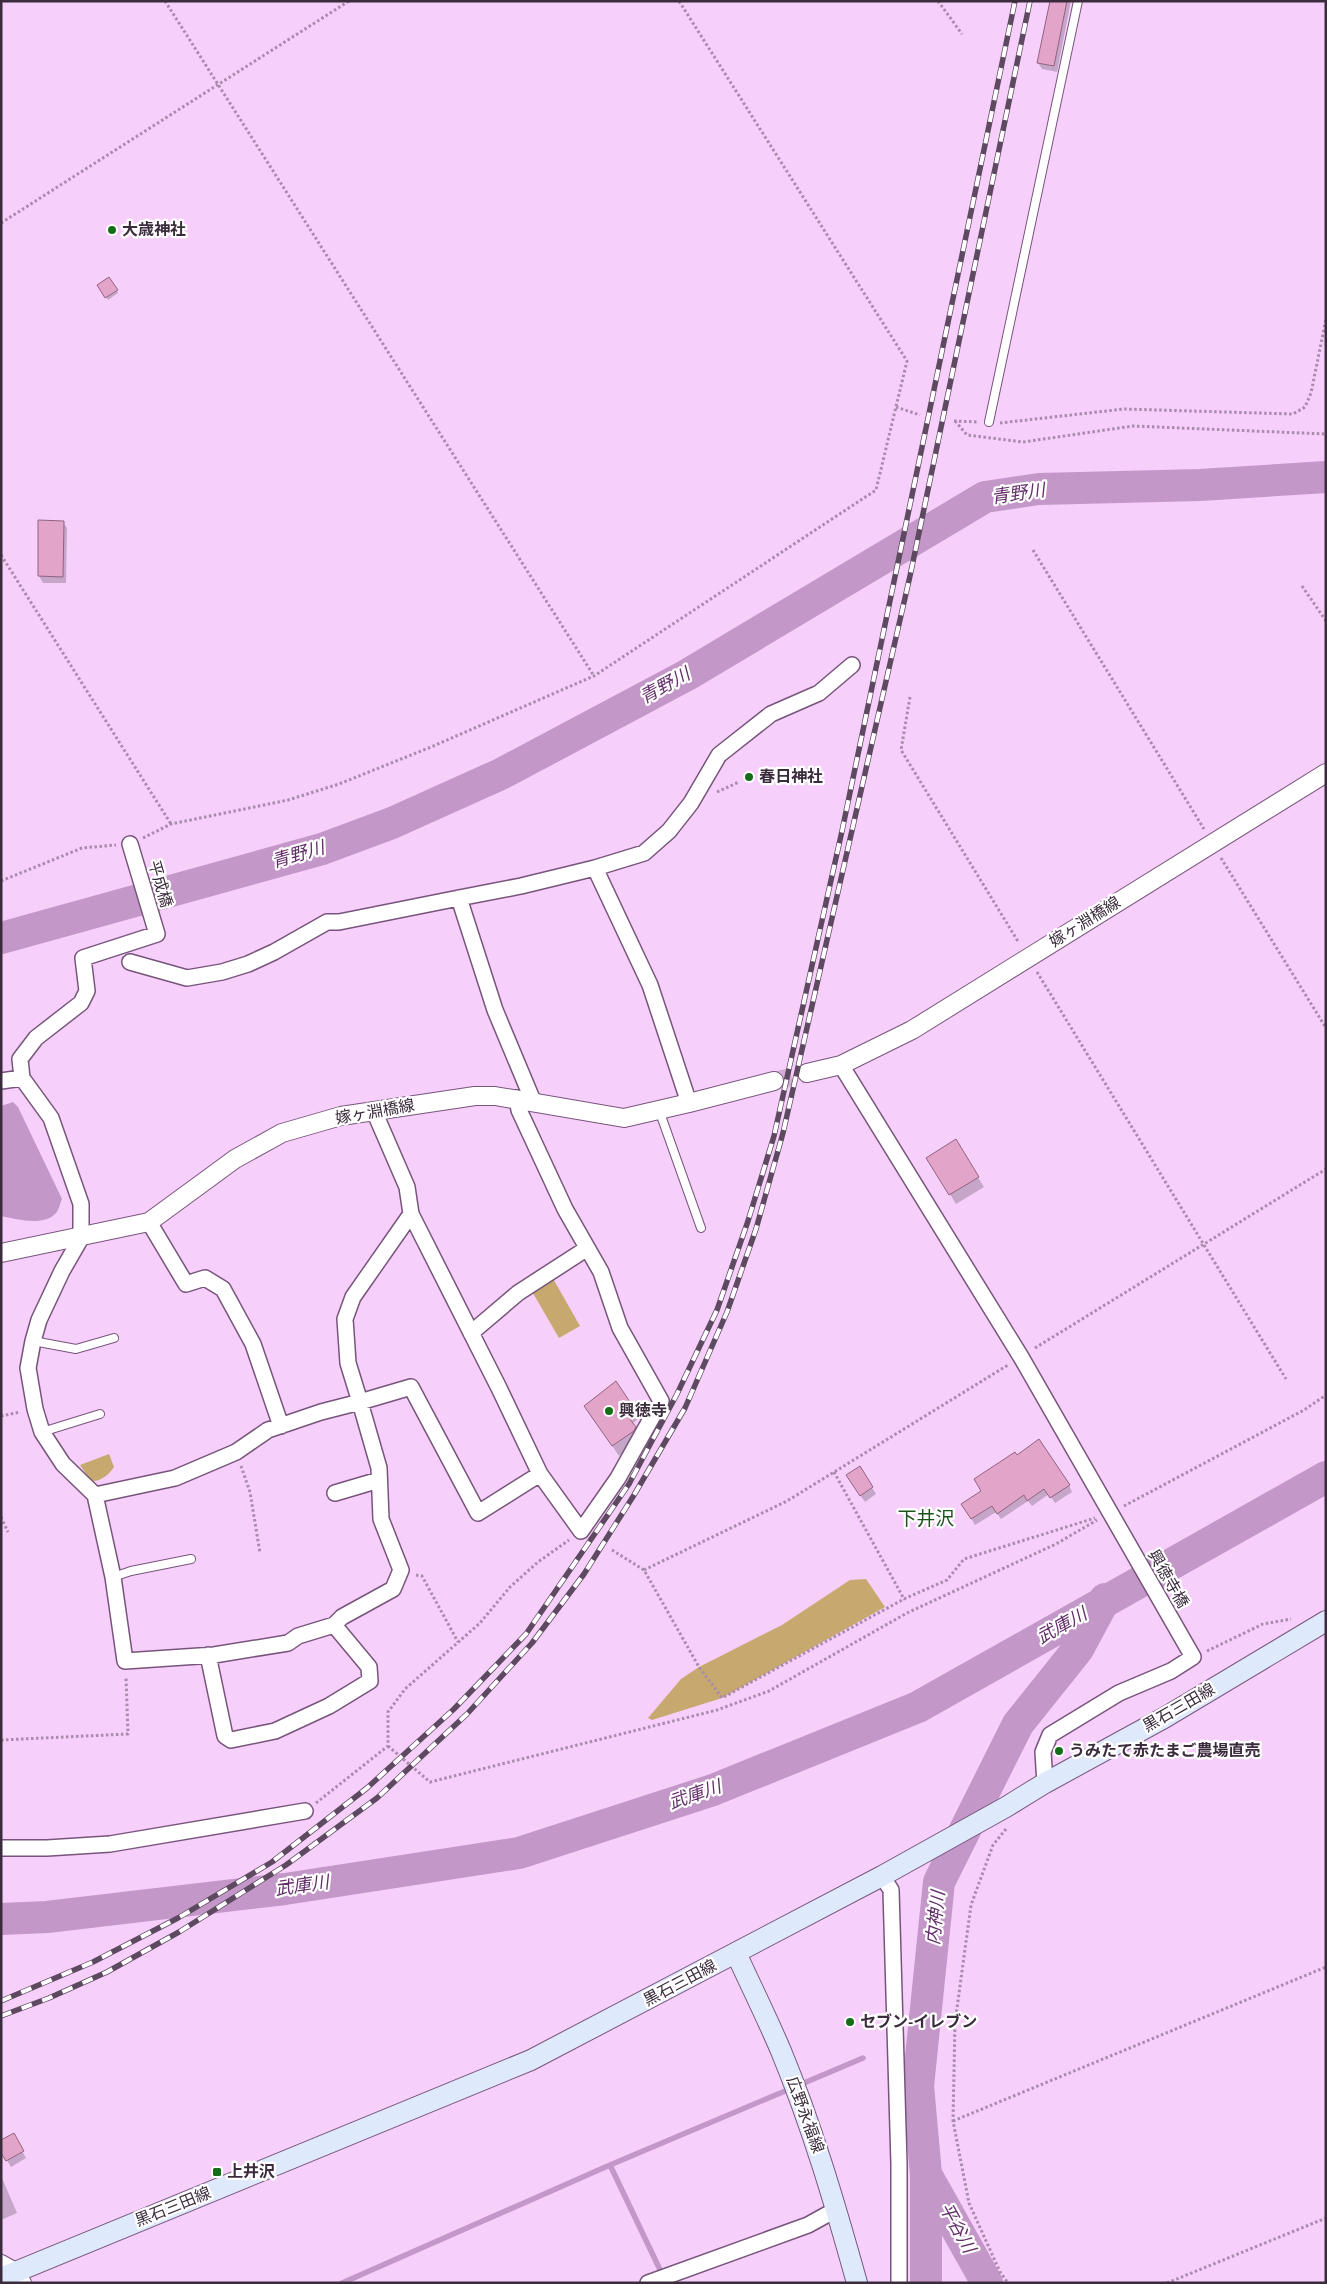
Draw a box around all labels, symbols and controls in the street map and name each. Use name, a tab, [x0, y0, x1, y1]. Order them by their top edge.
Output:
place label: 大歳神社	[122, 219, 186, 241]
marker: 大歳神社	[106, 224, 118, 236]
water label: 青野川	[990, 478, 1048, 510]
water label: 青野川	[635, 661, 696, 710]
place label: 春日神社	[759, 766, 823, 788]
marker: 春日神社	[743, 771, 755, 783]
water label: 青野川	[269, 835, 329, 874]
street label: 平成橋	[143, 858, 177, 910]
street label: 嫁ヶ淵橋線	[1045, 891, 1125, 953]
street label: 嫁ヶ淵橋線	[334, 1094, 416, 1130]
place label: 興徳寺	[619, 1400, 667, 1422]
marker: 興徳寺	[603, 1405, 615, 1417]
district label: 下井沢	[897, 1506, 955, 1533]
street label: 興徳寺橋	[1142, 1546, 1194, 1612]
water label: 武庫川	[1032, 1601, 1093, 1650]
street label: 黒石三田線	[1139, 1678, 1219, 1738]
place label: うみたて赤たまご農場直売	[1069, 1740, 1261, 1762]
marker: うみたて赤たまご農場直売	[1053, 1745, 1065, 1757]
water label: 武庫川	[665, 1774, 726, 1816]
water label: 武庫川	[274, 1870, 332, 1902]
water label: 内神川	[921, 1888, 951, 1946]
street label: 黒石三田線	[640, 1955, 720, 2011]
place label: セブン-イレブン	[860, 2011, 977, 2033]
marker: セブン-イレブン	[844, 2016, 856, 2028]
street label: 広野永福線	[781, 2074, 829, 2156]
place label: 上井沢	[227, 2161, 275, 2183]
marker: 上井沢	[211, 2166, 223, 2178]
street label: 黒石三田線	[132, 2182, 214, 2232]
water label: 平谷川	[933, 2198, 982, 2259]

